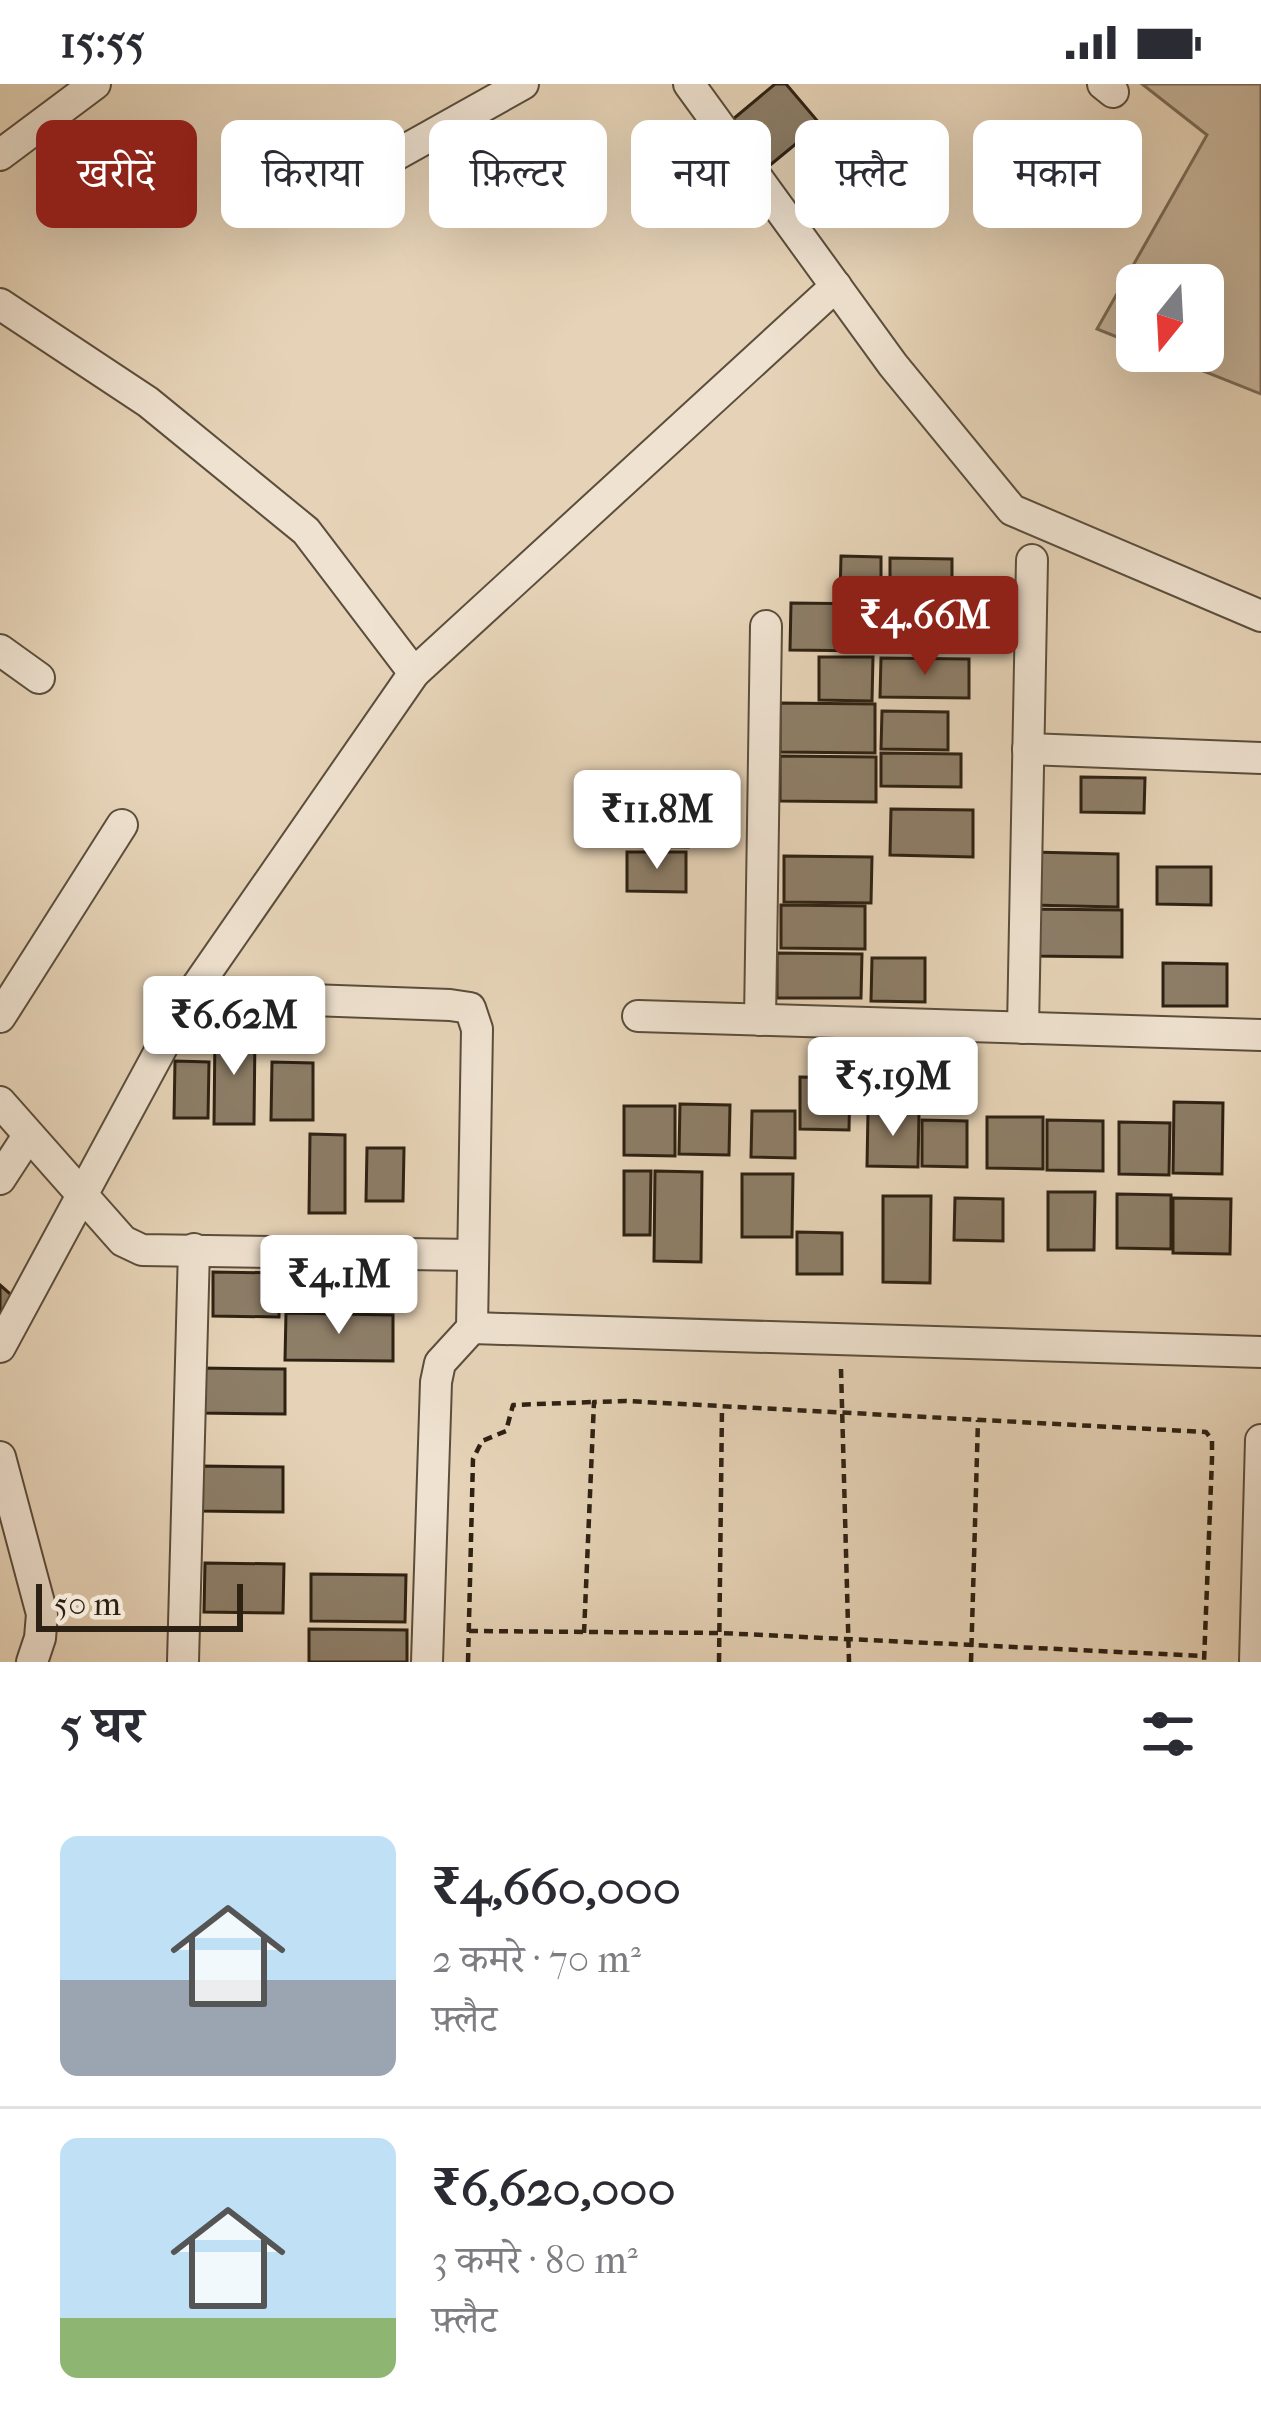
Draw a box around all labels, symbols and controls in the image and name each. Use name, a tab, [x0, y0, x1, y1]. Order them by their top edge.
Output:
text: 15:55	[60, 16, 145, 69]
chip: खरीदें	[36, 120, 197, 228]
chip: किराया	[221, 120, 405, 228]
chip: फ़िल्टर	[429, 120, 607, 228]
chip: नया	[631, 120, 771, 228]
chip: फ़्लैट	[795, 120, 949, 228]
chip: मकान	[973, 120, 1142, 228]
north arrow	[1116, 264, 1224, 372]
map controls	[1116, 264, 1224, 372]
pin: ₹4.66M	[827, 576, 1023, 678]
text: ₹4.66M	[859, 592, 991, 638]
pin: ₹11.8M	[559, 770, 755, 872]
text: ₹11.8M	[601, 786, 713, 832]
pin: ₹6.62M	[136, 976, 332, 1078]
text: ₹6.62M	[170, 992, 298, 1038]
pin: ₹5.19M	[795, 1037, 991, 1139]
text: ₹5.19M	[835, 1053, 951, 1099]
pin: ₹4.1M	[255, 1235, 423, 1337]
text: ₹4.1M	[287, 1251, 391, 1297]
scale bar	[36, 1578, 243, 1631]
text: 50 m	[54, 1585, 121, 1624]
text: 5 घर	[60, 1695, 144, 1755]
icon: filters	[1135, 1701, 1201, 1767]
text: ₹4,660,000	[432, 1857, 681, 1917]
icon: home	[156, 1884, 300, 2028]
text: 2 कमरे · 70 m²	[432, 1936, 641, 1982]
text: फ़्लैट	[432, 1996, 497, 2042]
text: ₹6,620,000	[432, 2158, 676, 2218]
icon: home	[156, 2186, 300, 2330]
text: 3 कमरे · 80 m²	[432, 2237, 638, 2283]
text: फ़्लैट	[432, 2297, 497, 2343]

